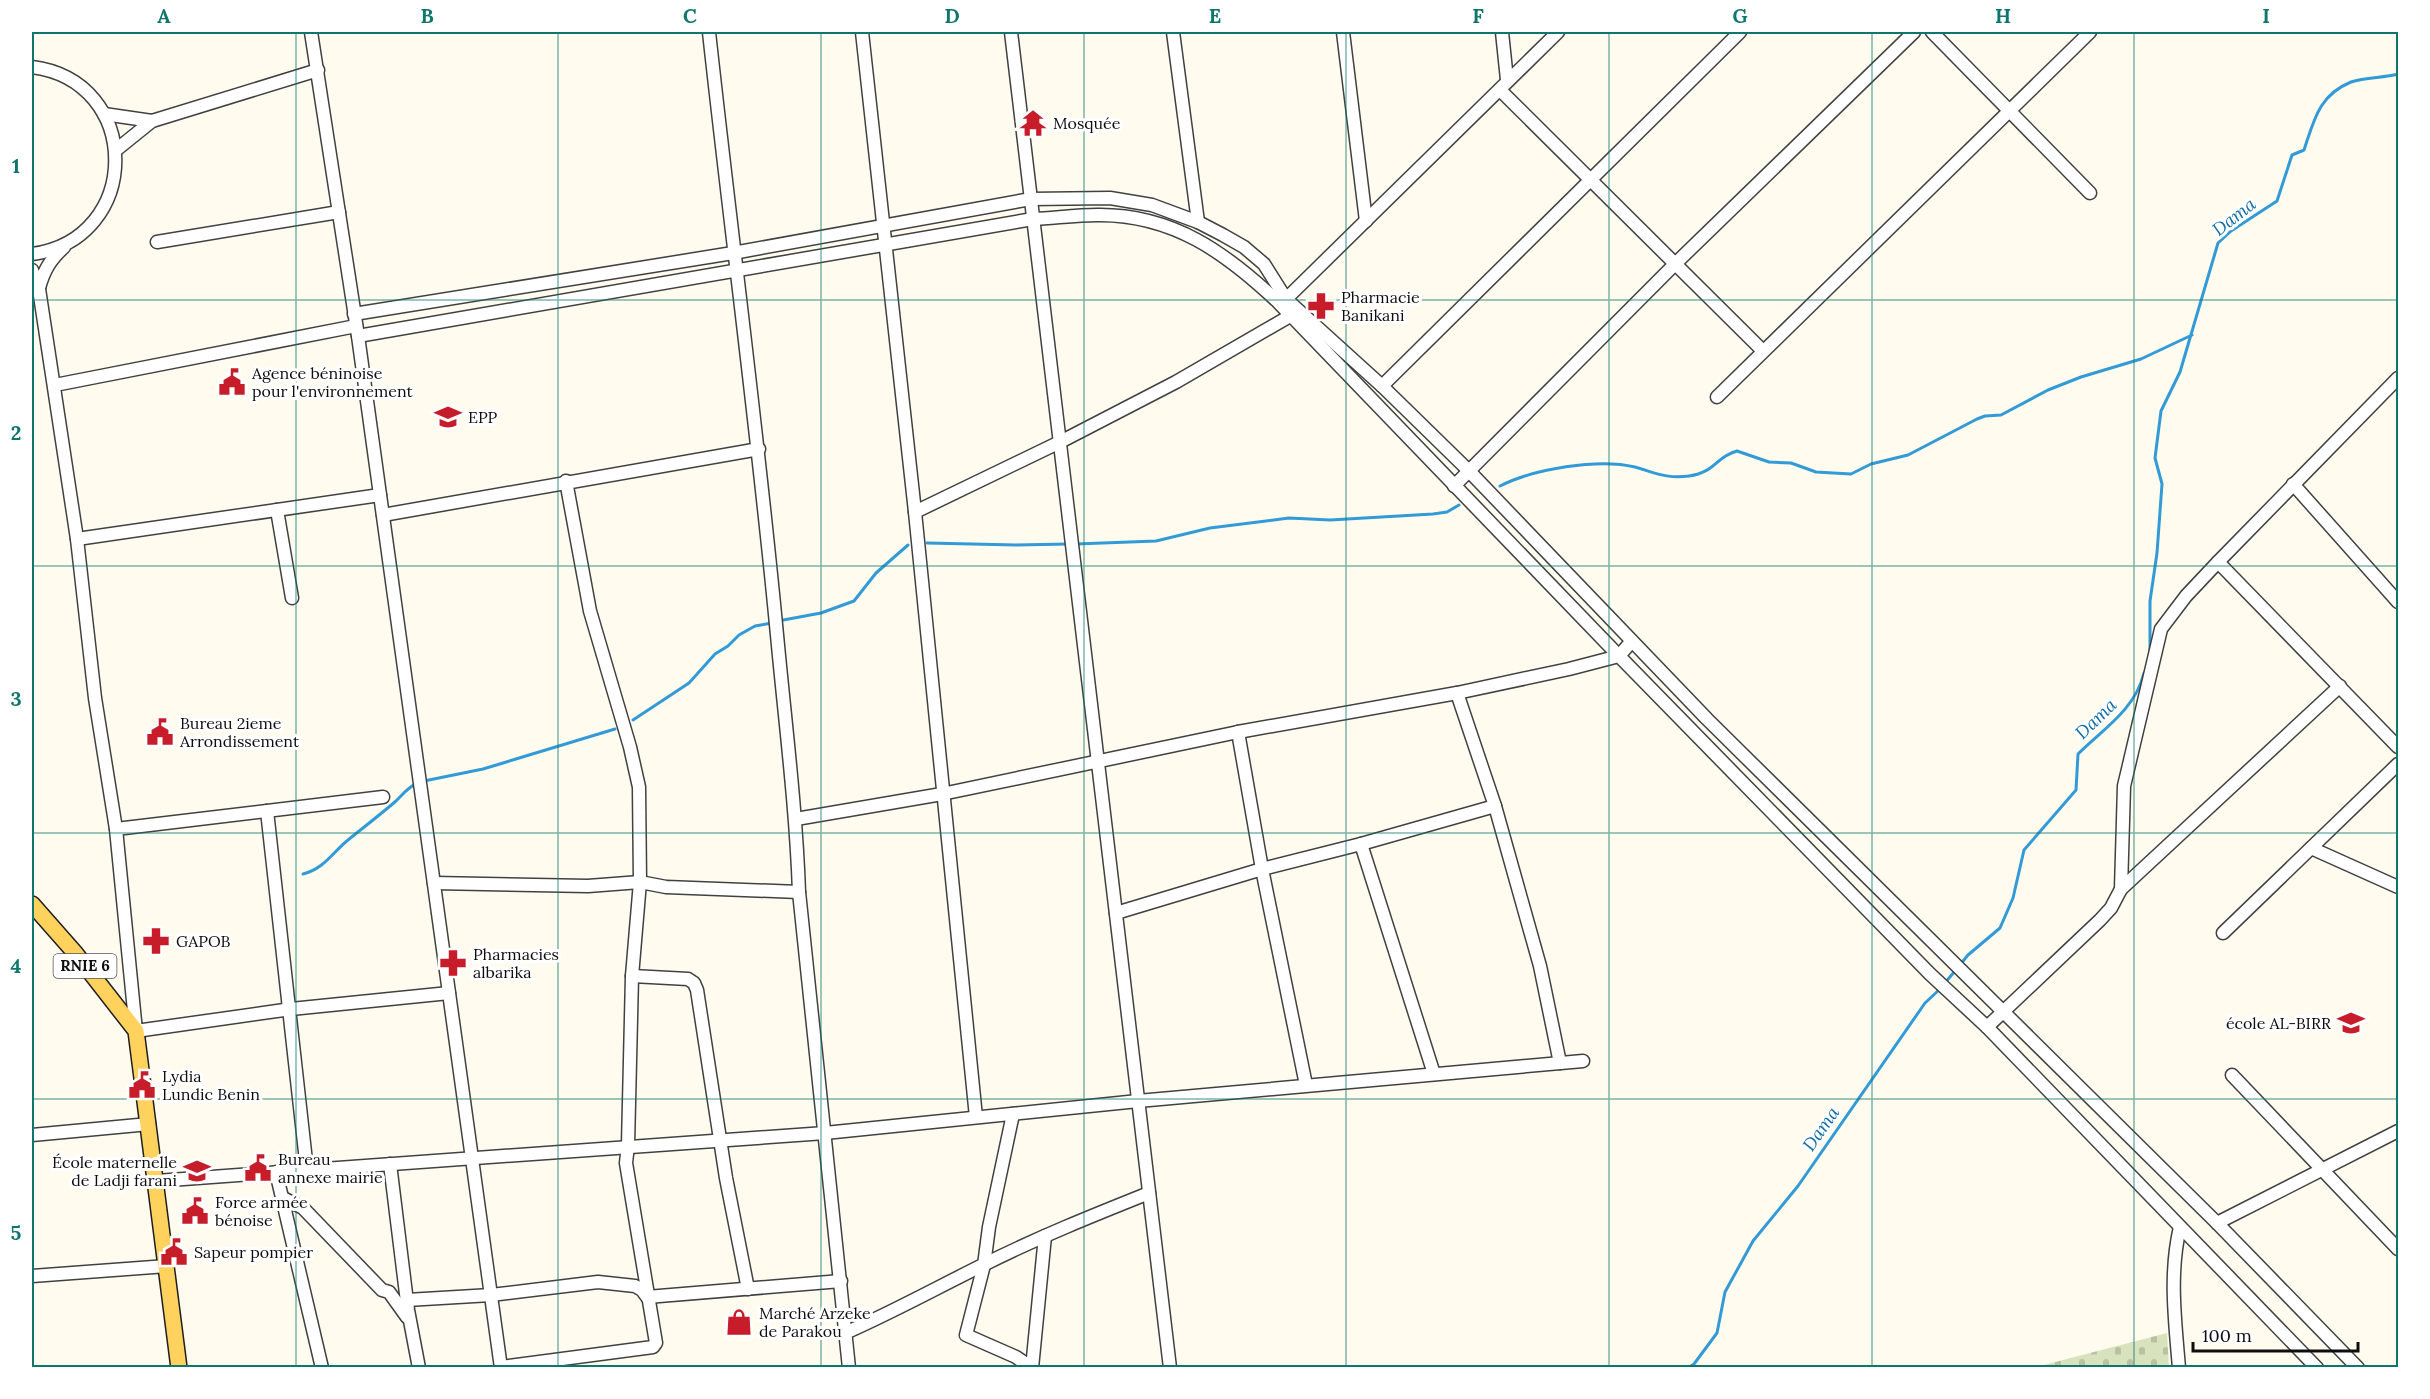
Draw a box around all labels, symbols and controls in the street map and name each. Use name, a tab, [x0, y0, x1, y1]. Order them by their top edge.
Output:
text: A	[157, 3, 171, 28]
text: B	[420, 3, 434, 28]
text: C	[683, 3, 697, 28]
text: D	[944, 3, 960, 28]
text: E	[1209, 3, 1221, 28]
text: F	[1472, 3, 1484, 28]
text: G	[1732, 3, 1748, 28]
text: H	[1995, 3, 2011, 28]
text: I	[2262, 3, 2270, 28]
temple icon: Mosquée	[1018, 108, 1048, 138]
place label: Mosquée	[1053, 113, 1121, 133]
text: 1	[12, 153, 20, 178]
water label: Dama	[2207, 192, 2260, 241]
place label: Pharmacie Banikani	[1341, 287, 1420, 325]
pharmacy icon: Pharmacie Banikani	[1306, 291, 1336, 321]
place label: Agence béninoise pour l'environnement	[251, 363, 414, 401]
public building icon: Agence béninoise pour l'environnement	[217, 367, 247, 397]
school or university icon: EPP	[433, 402, 463, 432]
place label: EPP	[468, 407, 498, 427]
text: 2	[11, 420, 21, 445]
text: 3	[10, 686, 22, 711]
water label: Dama	[2070, 693, 2121, 744]
place label: Bureau 2ieme Arrondissement	[179, 713, 300, 751]
public building icon: Bureau 2ieme Arrondissement	[145, 717, 175, 747]
pharmacy icon: GAPOB	[141, 926, 171, 956]
place label: GAPOB	[176, 931, 230, 951]
place label: Pharmacies albarika	[473, 944, 559, 982]
pharmacy icon: Pharmacies albarika	[438, 948, 468, 978]
text: 4	[11, 953, 22, 978]
road number: RNIE 6	[54, 954, 116, 978]
school or university icon: école AL-BIRR	[2336, 1008, 2366, 1038]
place label: école AL-BIRR	[2226, 1013, 2332, 1033]
place label: Lydia Lundic Benin	[162, 1066, 260, 1104]
public building icon: Lydia Lundic Benin	[127, 1070, 157, 1100]
water label: Dama	[1797, 1102, 1844, 1155]
place label: Bureau annexe mairie	[278, 1149, 383, 1187]
place label: École maternelle de Ladji farani	[52, 1152, 177, 1190]
public building icon: Bureau annexe mairie	[243, 1153, 273, 1183]
school or university icon: École maternelle de Ladji farani	[182, 1156, 212, 1186]
place label: Force armée bénoise	[215, 1192, 308, 1230]
public building icon: Force armée bénoise	[180, 1196, 210, 1226]
text: 5	[11, 1220, 22, 1245]
public building icon: Sapeur pompier	[159, 1237, 189, 1267]
place label: Sapeur pompier	[194, 1242, 313, 1262]
place label: Marché Arzeke de Parakou	[759, 1303, 871, 1341]
shop icon: Marché Arzeke de Parakou	[724, 1307, 754, 1337]
scale bar	[2193, 1315, 2358, 1353]
text: 100 m	[2202, 1324, 2252, 1347]

